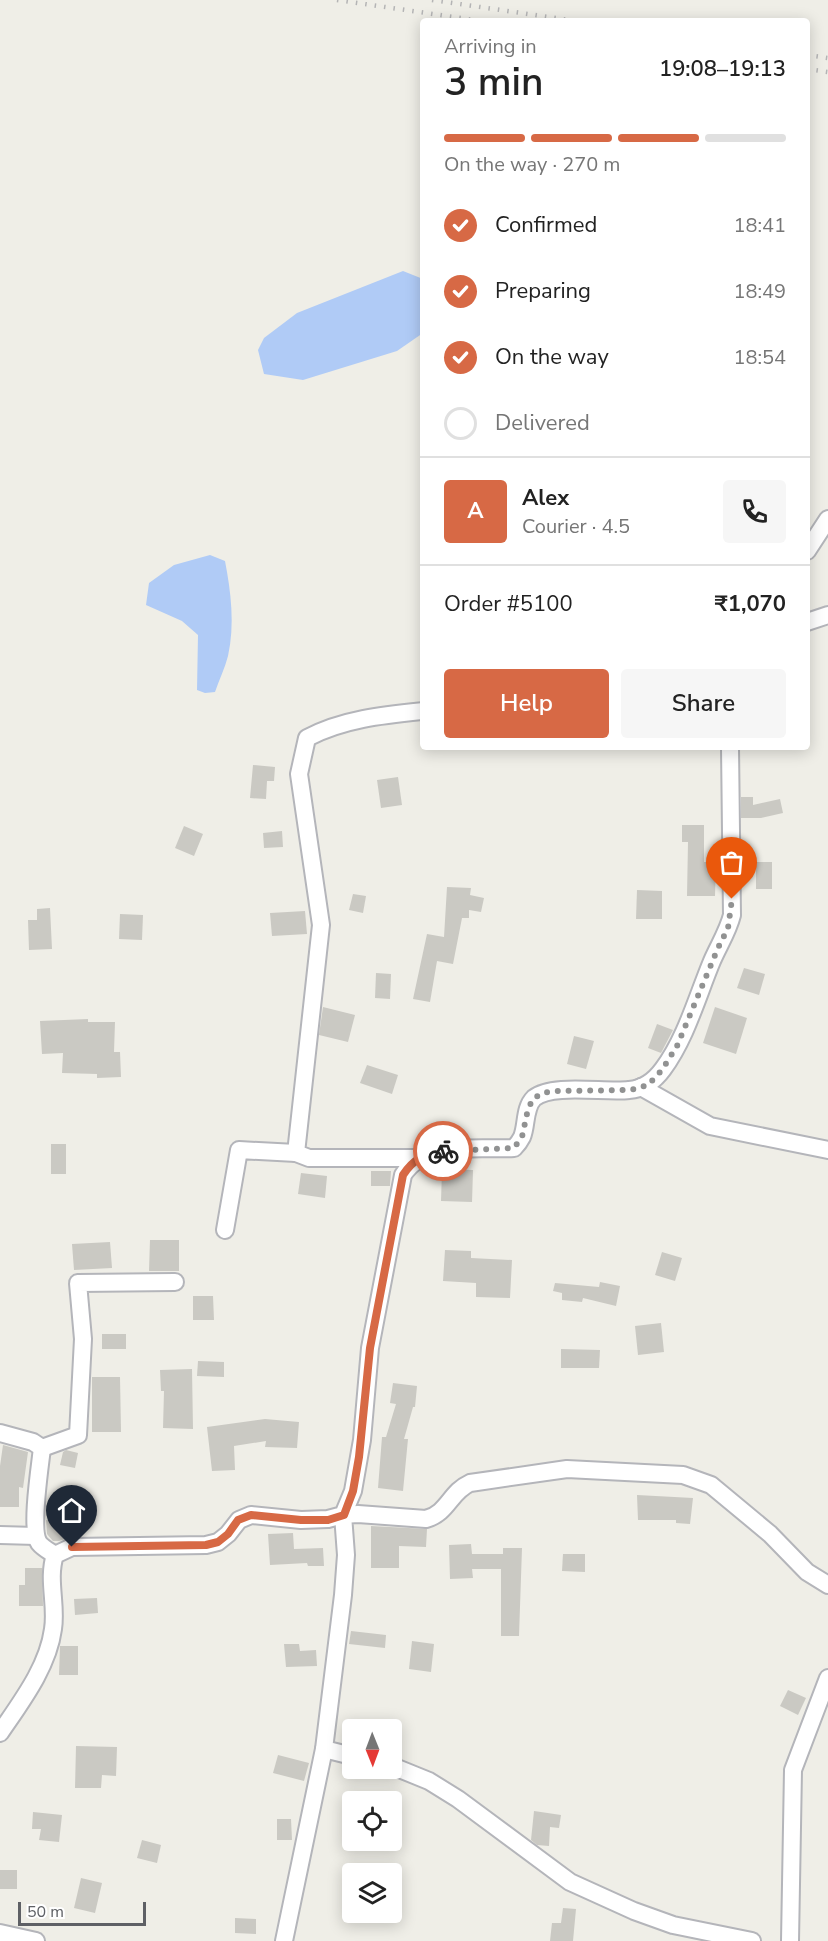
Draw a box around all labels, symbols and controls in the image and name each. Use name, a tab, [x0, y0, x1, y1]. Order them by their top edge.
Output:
text: Arriving in	[444, 33, 537, 60]
text: 19:08–19:13	[659, 54, 786, 84]
text: 3 min	[444, 56, 543, 109]
text: On the way · 270 m	[444, 151, 620, 178]
icon: check	[444, 209, 477, 242]
text: Confirmed	[495, 210, 597, 240]
text: 18:41	[733, 212, 786, 239]
icon: check	[444, 275, 477, 308]
text: Preparing	[495, 276, 591, 306]
text: 18:49	[733, 278, 786, 305]
icon: check	[444, 341, 477, 374]
text: On the way	[495, 342, 609, 372]
text: 18:54	[733, 344, 786, 371]
text: Delivered	[495, 408, 590, 438]
button: phone	[723, 480, 786, 543]
text: Alex	[522, 483, 569, 513]
text: A	[467, 496, 484, 526]
text: Courier · 4.5	[522, 513, 630, 540]
text: Order #5100	[444, 589, 573, 619]
text: ₹1,070	[715, 589, 786, 619]
button: Help	[444, 669, 609, 738]
button: Share	[621, 669, 786, 738]
pin	[706, 837, 757, 899]
icon: bag	[715, 846, 748, 879]
courier	[413, 1121, 473, 1181]
icon: bike	[427, 1135, 460, 1168]
pin	[46, 1485, 97, 1547]
icon: home	[55, 1494, 88, 1527]
north arrow	[342, 1719, 402, 1779]
map controls	[342, 1719, 402, 1923]
button: locate	[342, 1791, 402, 1851]
button: layers	[342, 1863, 402, 1923]
scale bar	[18, 1899, 146, 1926]
text: 50 m	[27, 1901, 64, 1923]

